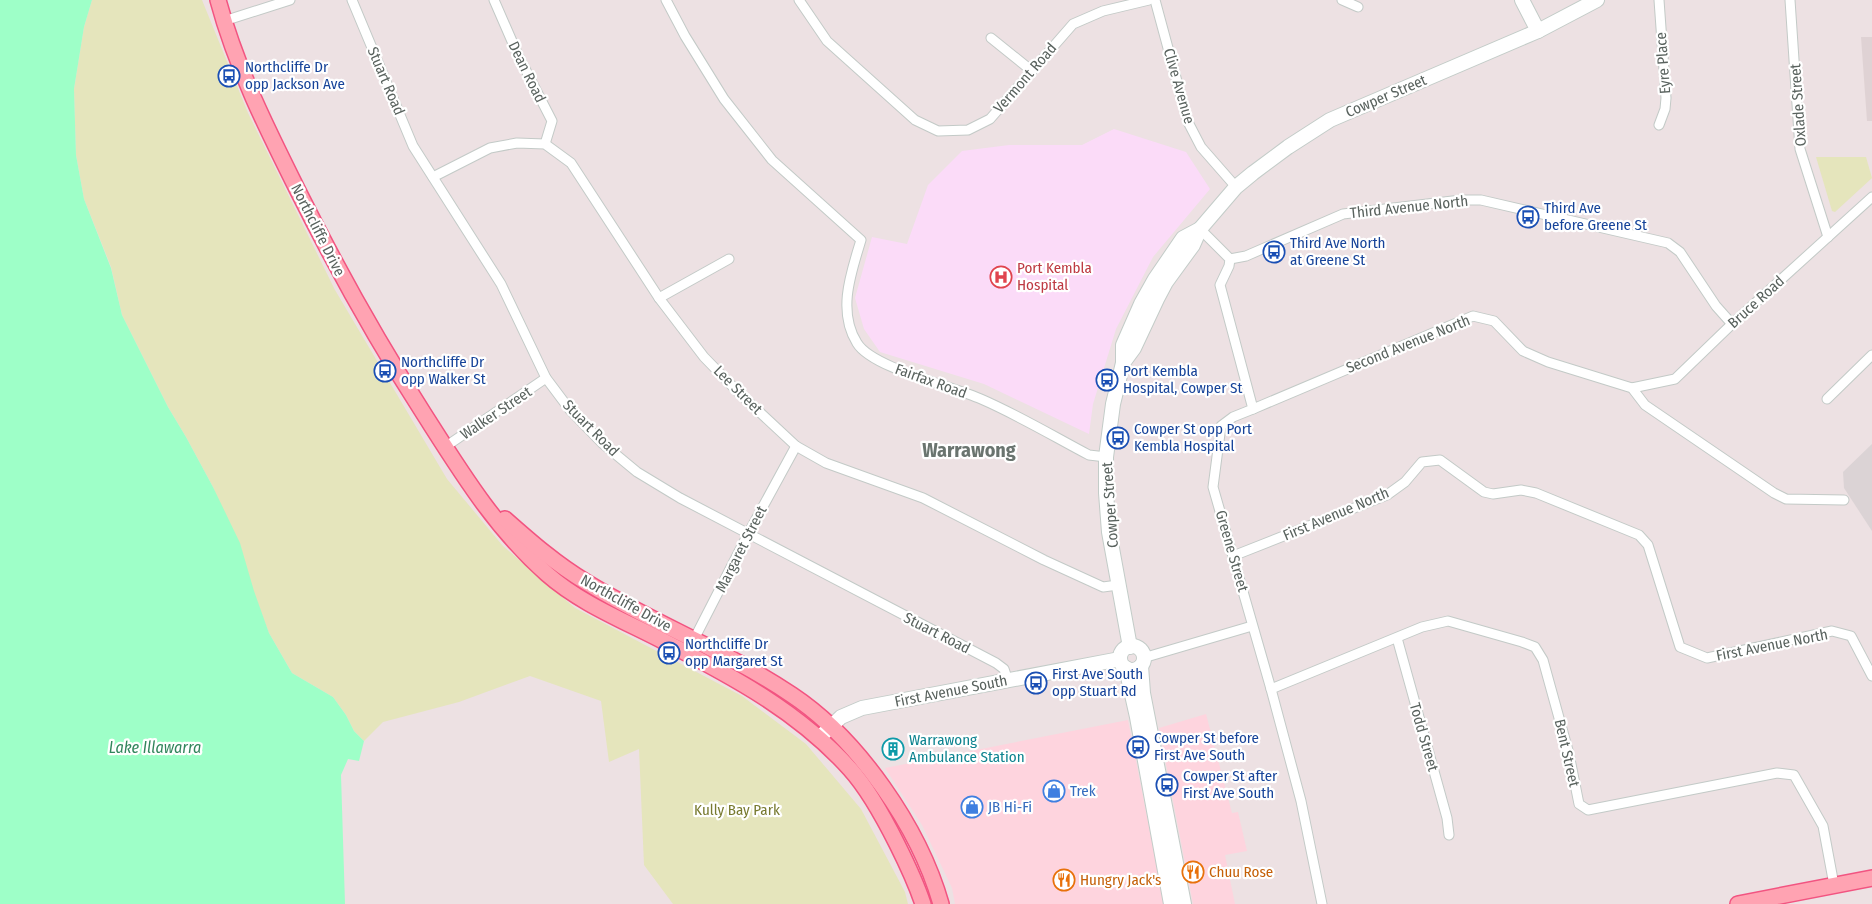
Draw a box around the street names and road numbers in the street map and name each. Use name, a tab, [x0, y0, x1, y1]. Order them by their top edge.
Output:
street label: Eyre Place	[1652, 32, 1674, 94]
street label: Dean Road	[504, 38, 550, 106]
street label: Vermont Road	[990, 39, 1060, 117]
street label: Stuart Road	[364, 44, 408, 118]
street label: Clive Avenue	[1160, 46, 1198, 126]
street label: Oxlade Street	[1786, 63, 1810, 147]
street label: Cowper Street	[1343, 71, 1429, 121]
street label: Northcliffe Drive	[287, 181, 349, 279]
street label: Third Avenue North	[1349, 192, 1469, 222]
street label: Bruce Road	[1724, 272, 1788, 332]
street label: Second Avenue North	[1343, 311, 1473, 377]
street label: Fairfax Road	[893, 360, 969, 402]
street label: Lee Street	[710, 362, 766, 418]
street label: Walker Street	[457, 383, 535, 443]
street label: Stuart Road	[559, 396, 623, 460]
street label: Cowper Street	[1098, 461, 1122, 549]
street label: First Avenue North	[1280, 484, 1392, 544]
street label: Margaret Street	[711, 503, 771, 595]
street label: Greene Street	[1212, 508, 1252, 594]
street label: Northcliffe Drive	[578, 571, 674, 635]
street label: Stuart Road	[901, 609, 973, 657]
street label: First Avenue North	[1715, 625, 1829, 665]
street label: First Avenue South	[893, 671, 1009, 711]
street label: Todd Street	[1406, 701, 1442, 773]
street label: Bent Street	[1550, 717, 1584, 789]

